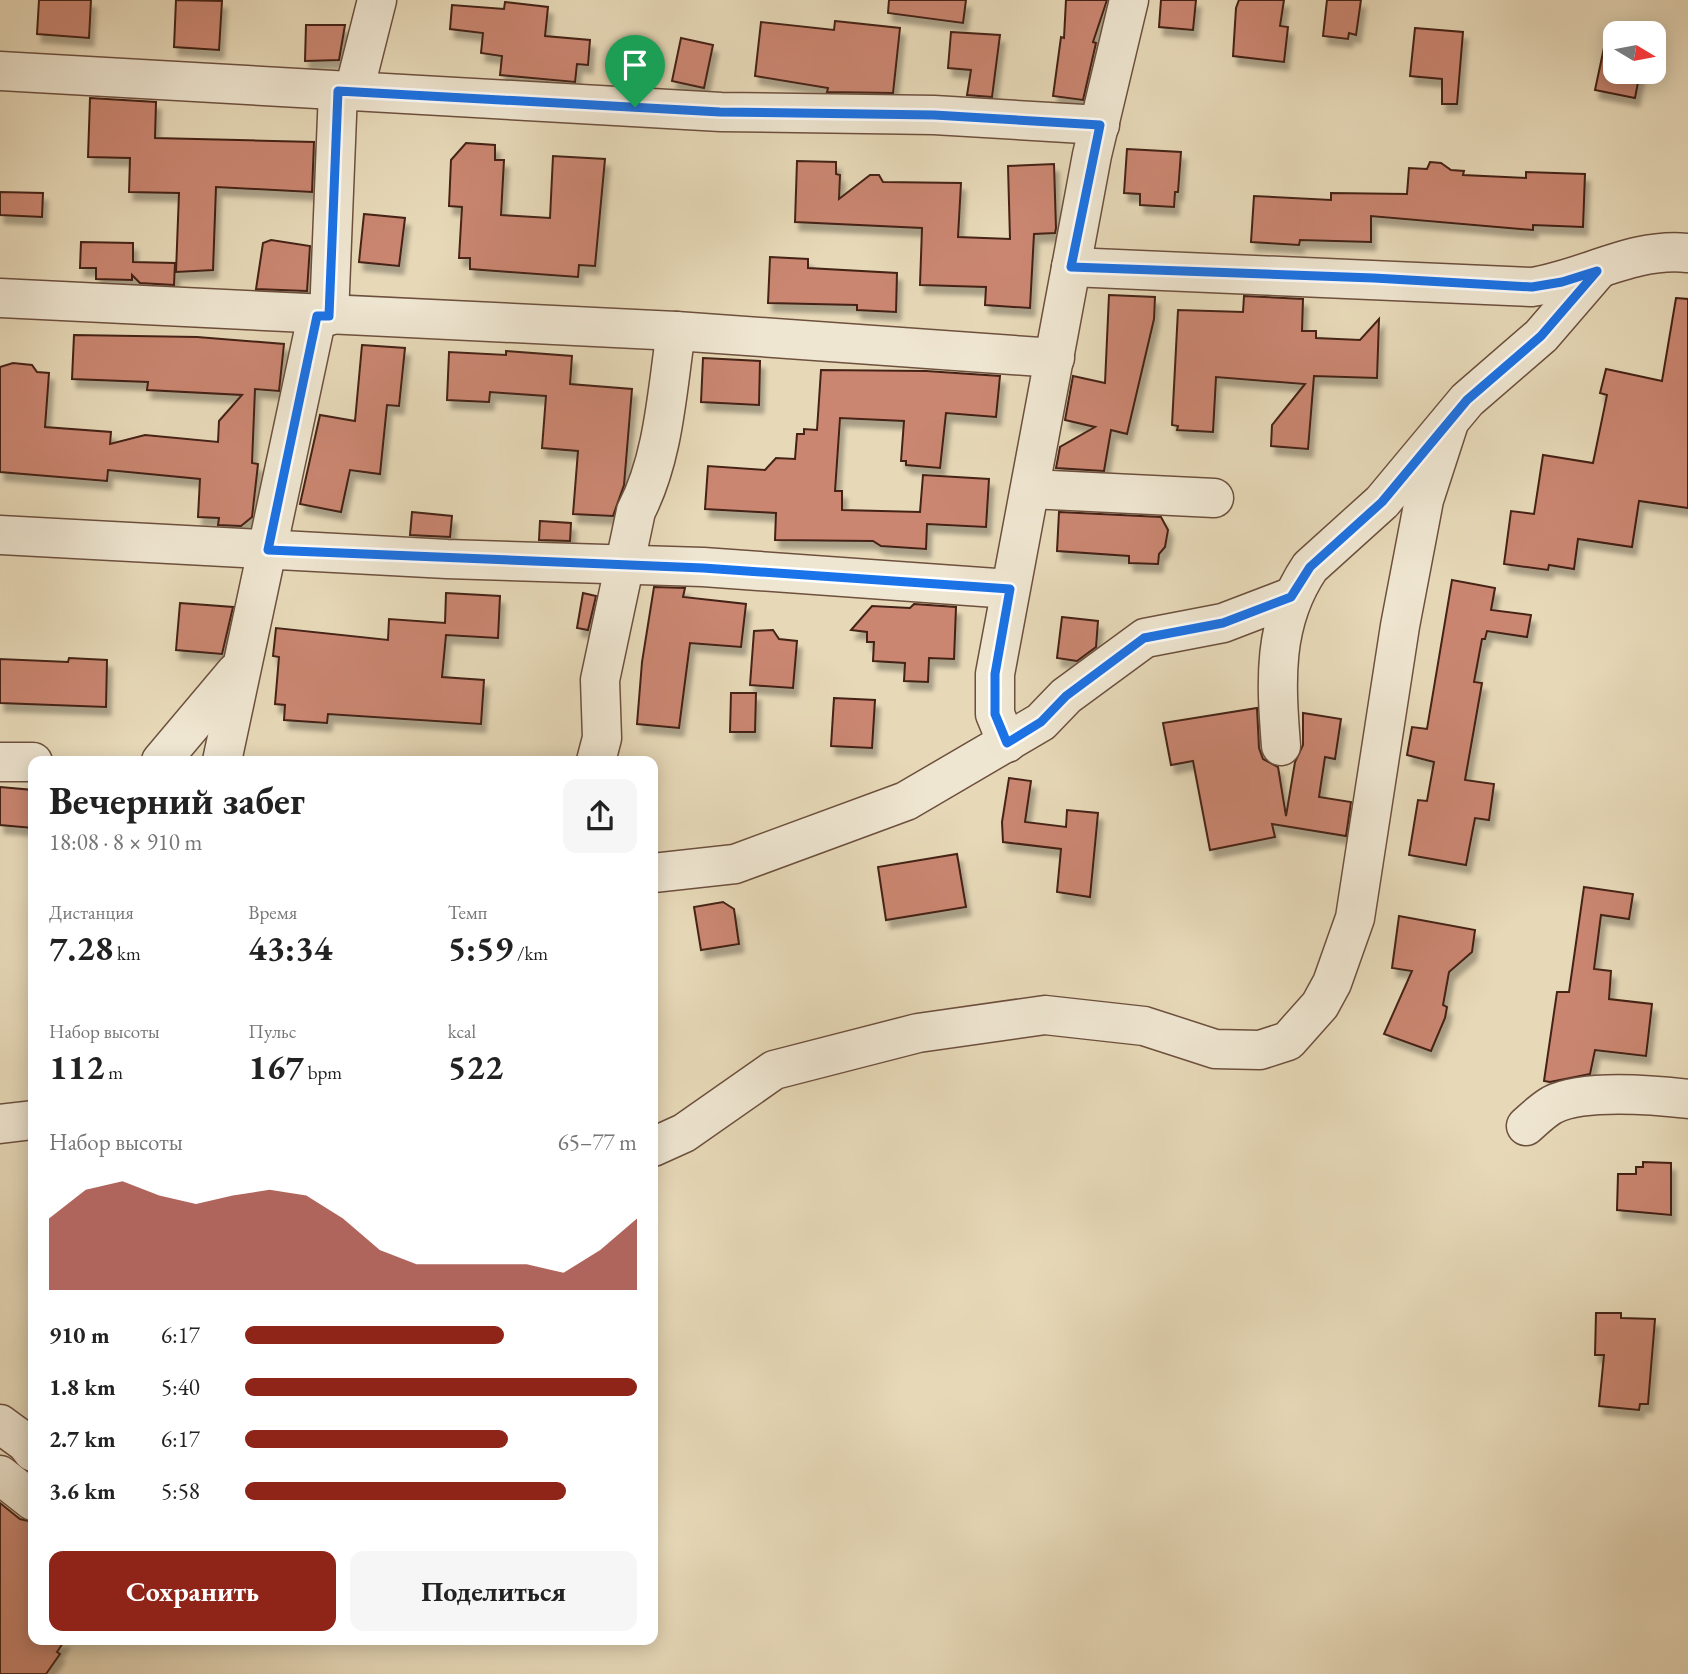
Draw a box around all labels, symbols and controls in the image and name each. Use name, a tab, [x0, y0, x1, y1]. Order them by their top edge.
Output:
north arrow	[1603, 21, 1666, 84]
map controls	[1603, 21, 1666, 84]
pin	[605, 35, 665, 107]
icon: arrive	[616, 46, 654, 84]
text: Вечерний забег	[49, 776, 305, 825]
button: share	[563, 779, 637, 853]
text: 18:08 · 8 × 910 m	[49, 827, 202, 857]
text: Дистанция	[49, 900, 134, 925]
text: Время	[248, 900, 297, 925]
text: Темп	[448, 900, 487, 925]
text: 7.28	[49, 925, 113, 970]
text: 43:34	[248, 925, 332, 970]
text: 5:59	[448, 925, 513, 970]
text: km	[113, 941, 141, 966]
text: /km	[513, 941, 548, 966]
text: Набор высоты	[49, 1019, 160, 1044]
text: Пульс	[248, 1019, 296, 1044]
text: kcal	[448, 1019, 476, 1044]
text: 112	[49, 1044, 105, 1089]
text: 167	[248, 1044, 304, 1089]
text: 522	[448, 1044, 503, 1089]
text: m	[105, 1060, 123, 1085]
text: bpm	[304, 1060, 342, 1085]
text: Набор высоты	[49, 1127, 183, 1157]
text: 65–77 m	[558, 1127, 637, 1157]
text: 910 m	[49, 1320, 110, 1350]
text: 6:17	[161, 1320, 200, 1350]
text: 1.8 km	[49, 1372, 116, 1402]
text: 5:40	[161, 1372, 200, 1402]
text: 2.7 km	[49, 1424, 116, 1454]
text: 6:17	[161, 1424, 200, 1454]
text: 3.6 km	[49, 1476, 116, 1506]
text: 5:58	[161, 1476, 200, 1506]
button: Сохранить	[49, 1551, 336, 1631]
button: Поделиться	[350, 1551, 637, 1631]

